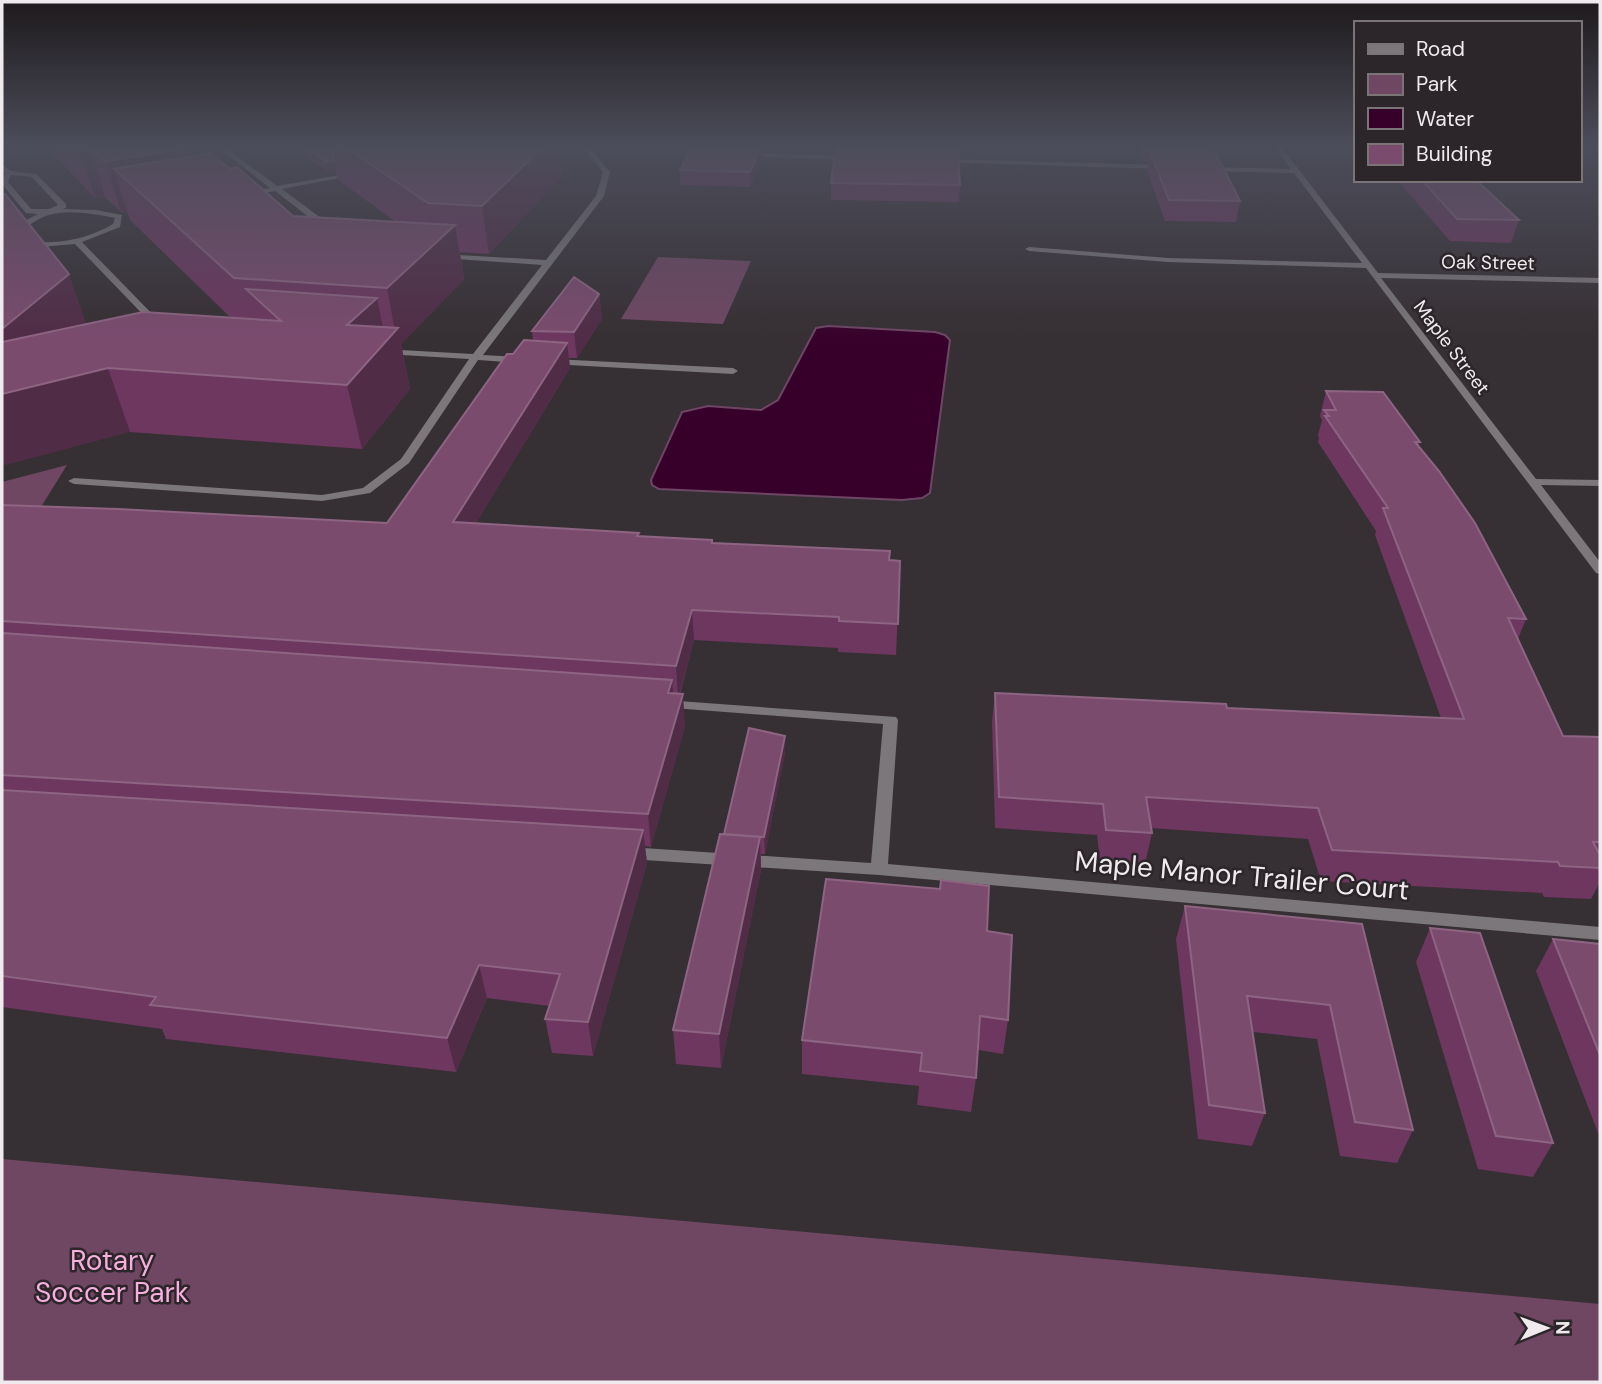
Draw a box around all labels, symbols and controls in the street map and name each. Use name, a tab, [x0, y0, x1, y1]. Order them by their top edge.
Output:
legend	[1354, 21, 1581, 182]
text: Road	[1416, 35, 1465, 63]
text: Park	[1416, 70, 1458, 98]
text: Water	[1416, 105, 1474, 133]
text: Building	[1416, 140, 1493, 168]
street label: Oak Street	[1441, 249, 1535, 276]
street label: Maple Street	[1408, 295, 1495, 400]
street label: Maple Manor Trailer Court	[1073, 842, 1411, 909]
park label: Rotary Soccer Park	[35, 1242, 189, 1311]
north arrow	[1511, 1293, 1581, 1363]
text: N	[1550, 1321, 1575, 1335]

